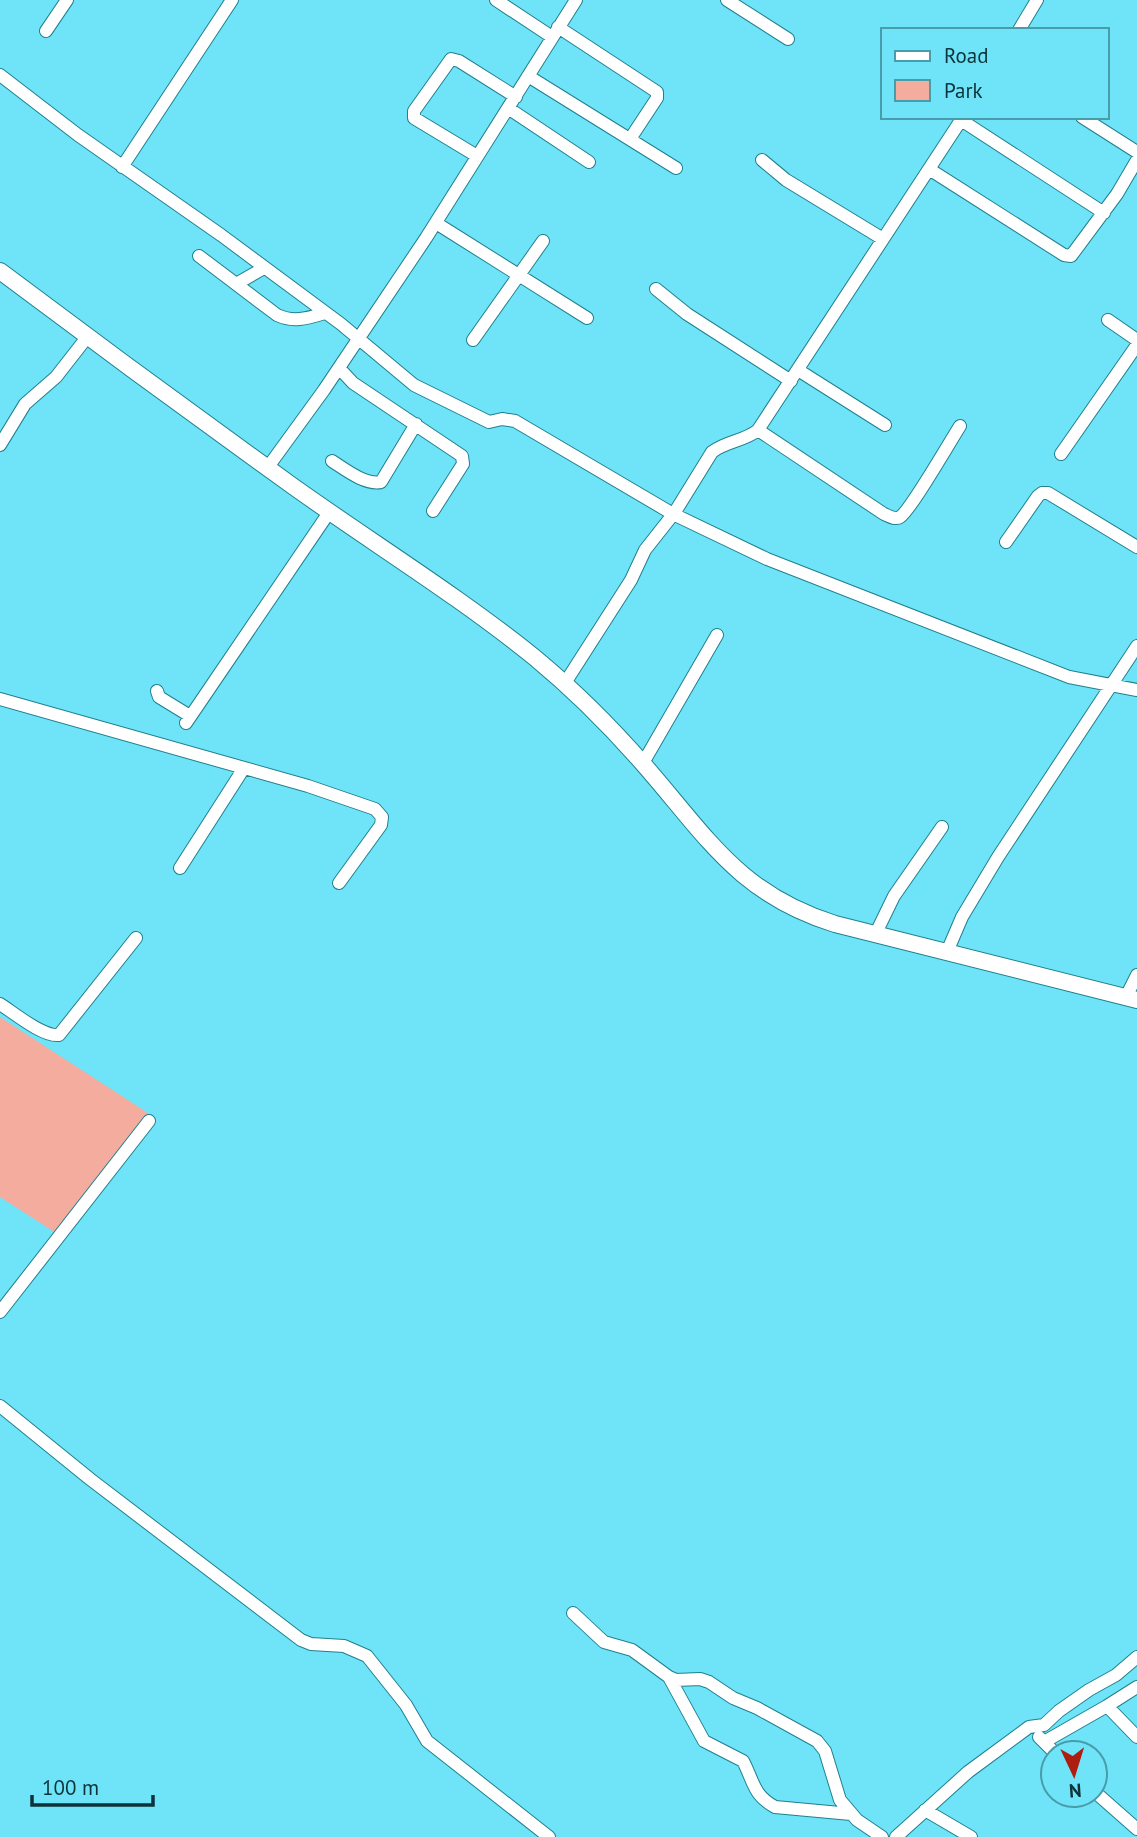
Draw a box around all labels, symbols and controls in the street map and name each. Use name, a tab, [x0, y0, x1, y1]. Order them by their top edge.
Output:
legend	[881, 28, 1109, 119]
text: Road	[944, 42, 988, 69]
text: Park	[944, 77, 983, 104]
north arrow	[1039, 1739, 1109, 1809]
scale bar	[32, 1764, 152, 1808]
text: 100 m	[42, 1774, 99, 1801]
text: N	[1068, 1779, 1082, 1803]

